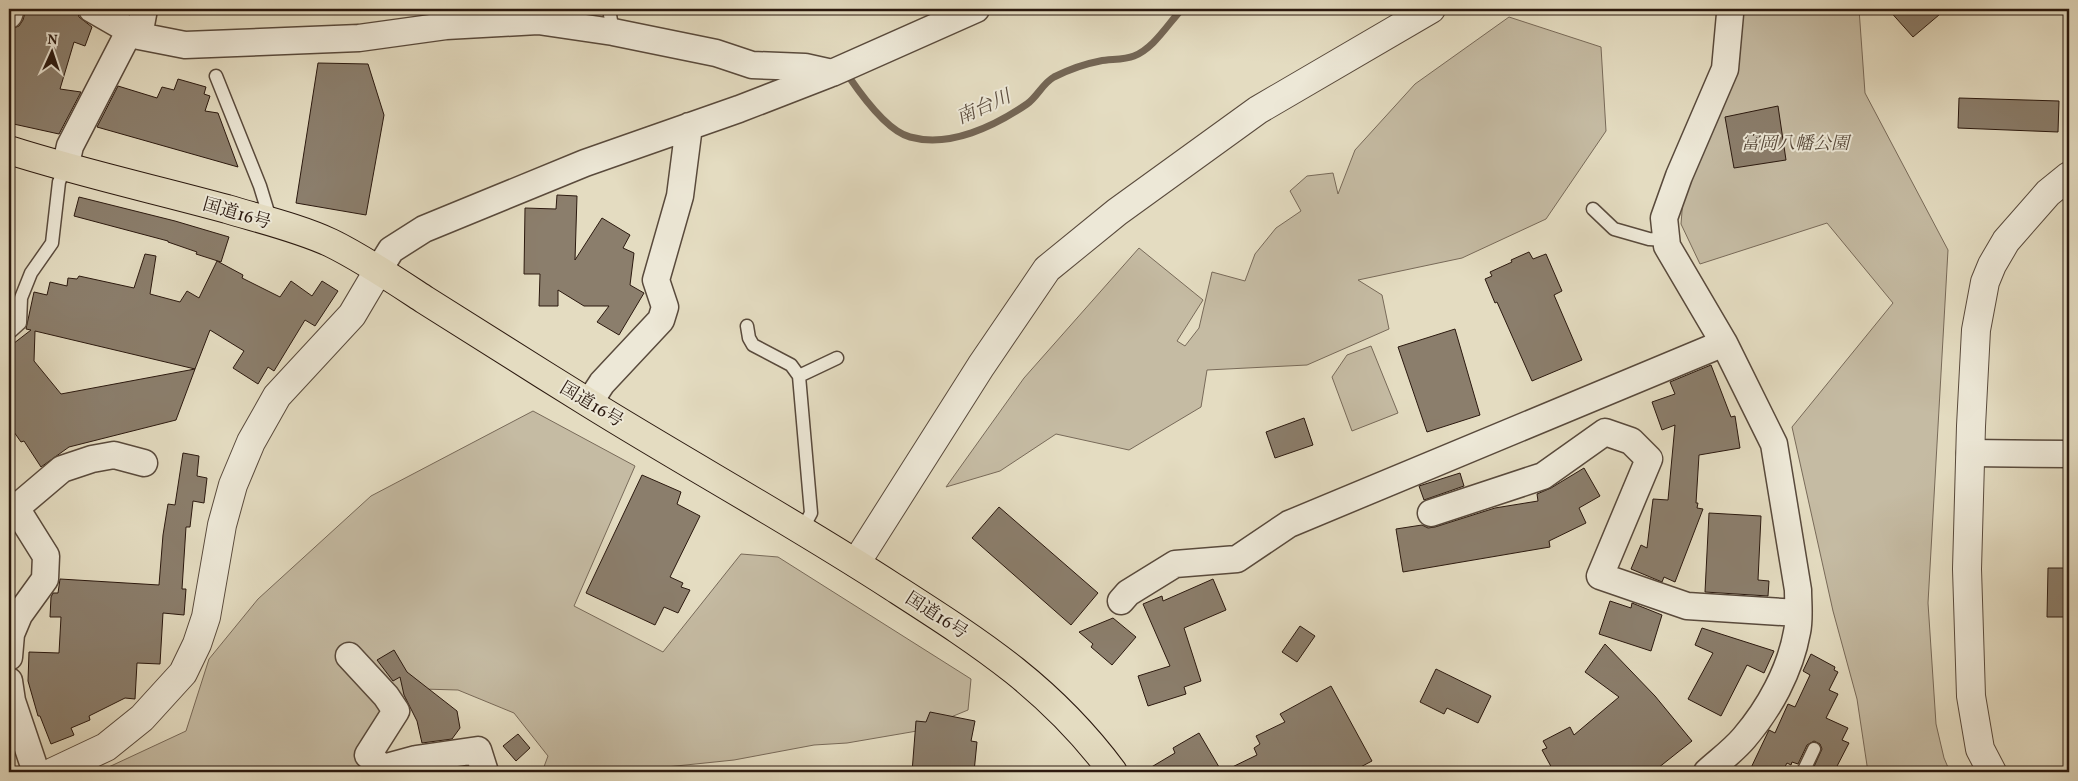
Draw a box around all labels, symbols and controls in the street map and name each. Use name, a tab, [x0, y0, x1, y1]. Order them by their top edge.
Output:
north arrow	[28, 28, 78, 78]
text: N	[47, 31, 58, 50]
water label: 南台川	[952, 84, 1017, 131]
park label: 富岡八幡公園	[1741, 132, 1852, 157]
street label: 国道16号	[199, 193, 274, 236]
street label: 国道16号	[555, 377, 628, 434]
street label: 国道16号	[900, 587, 972, 646]

